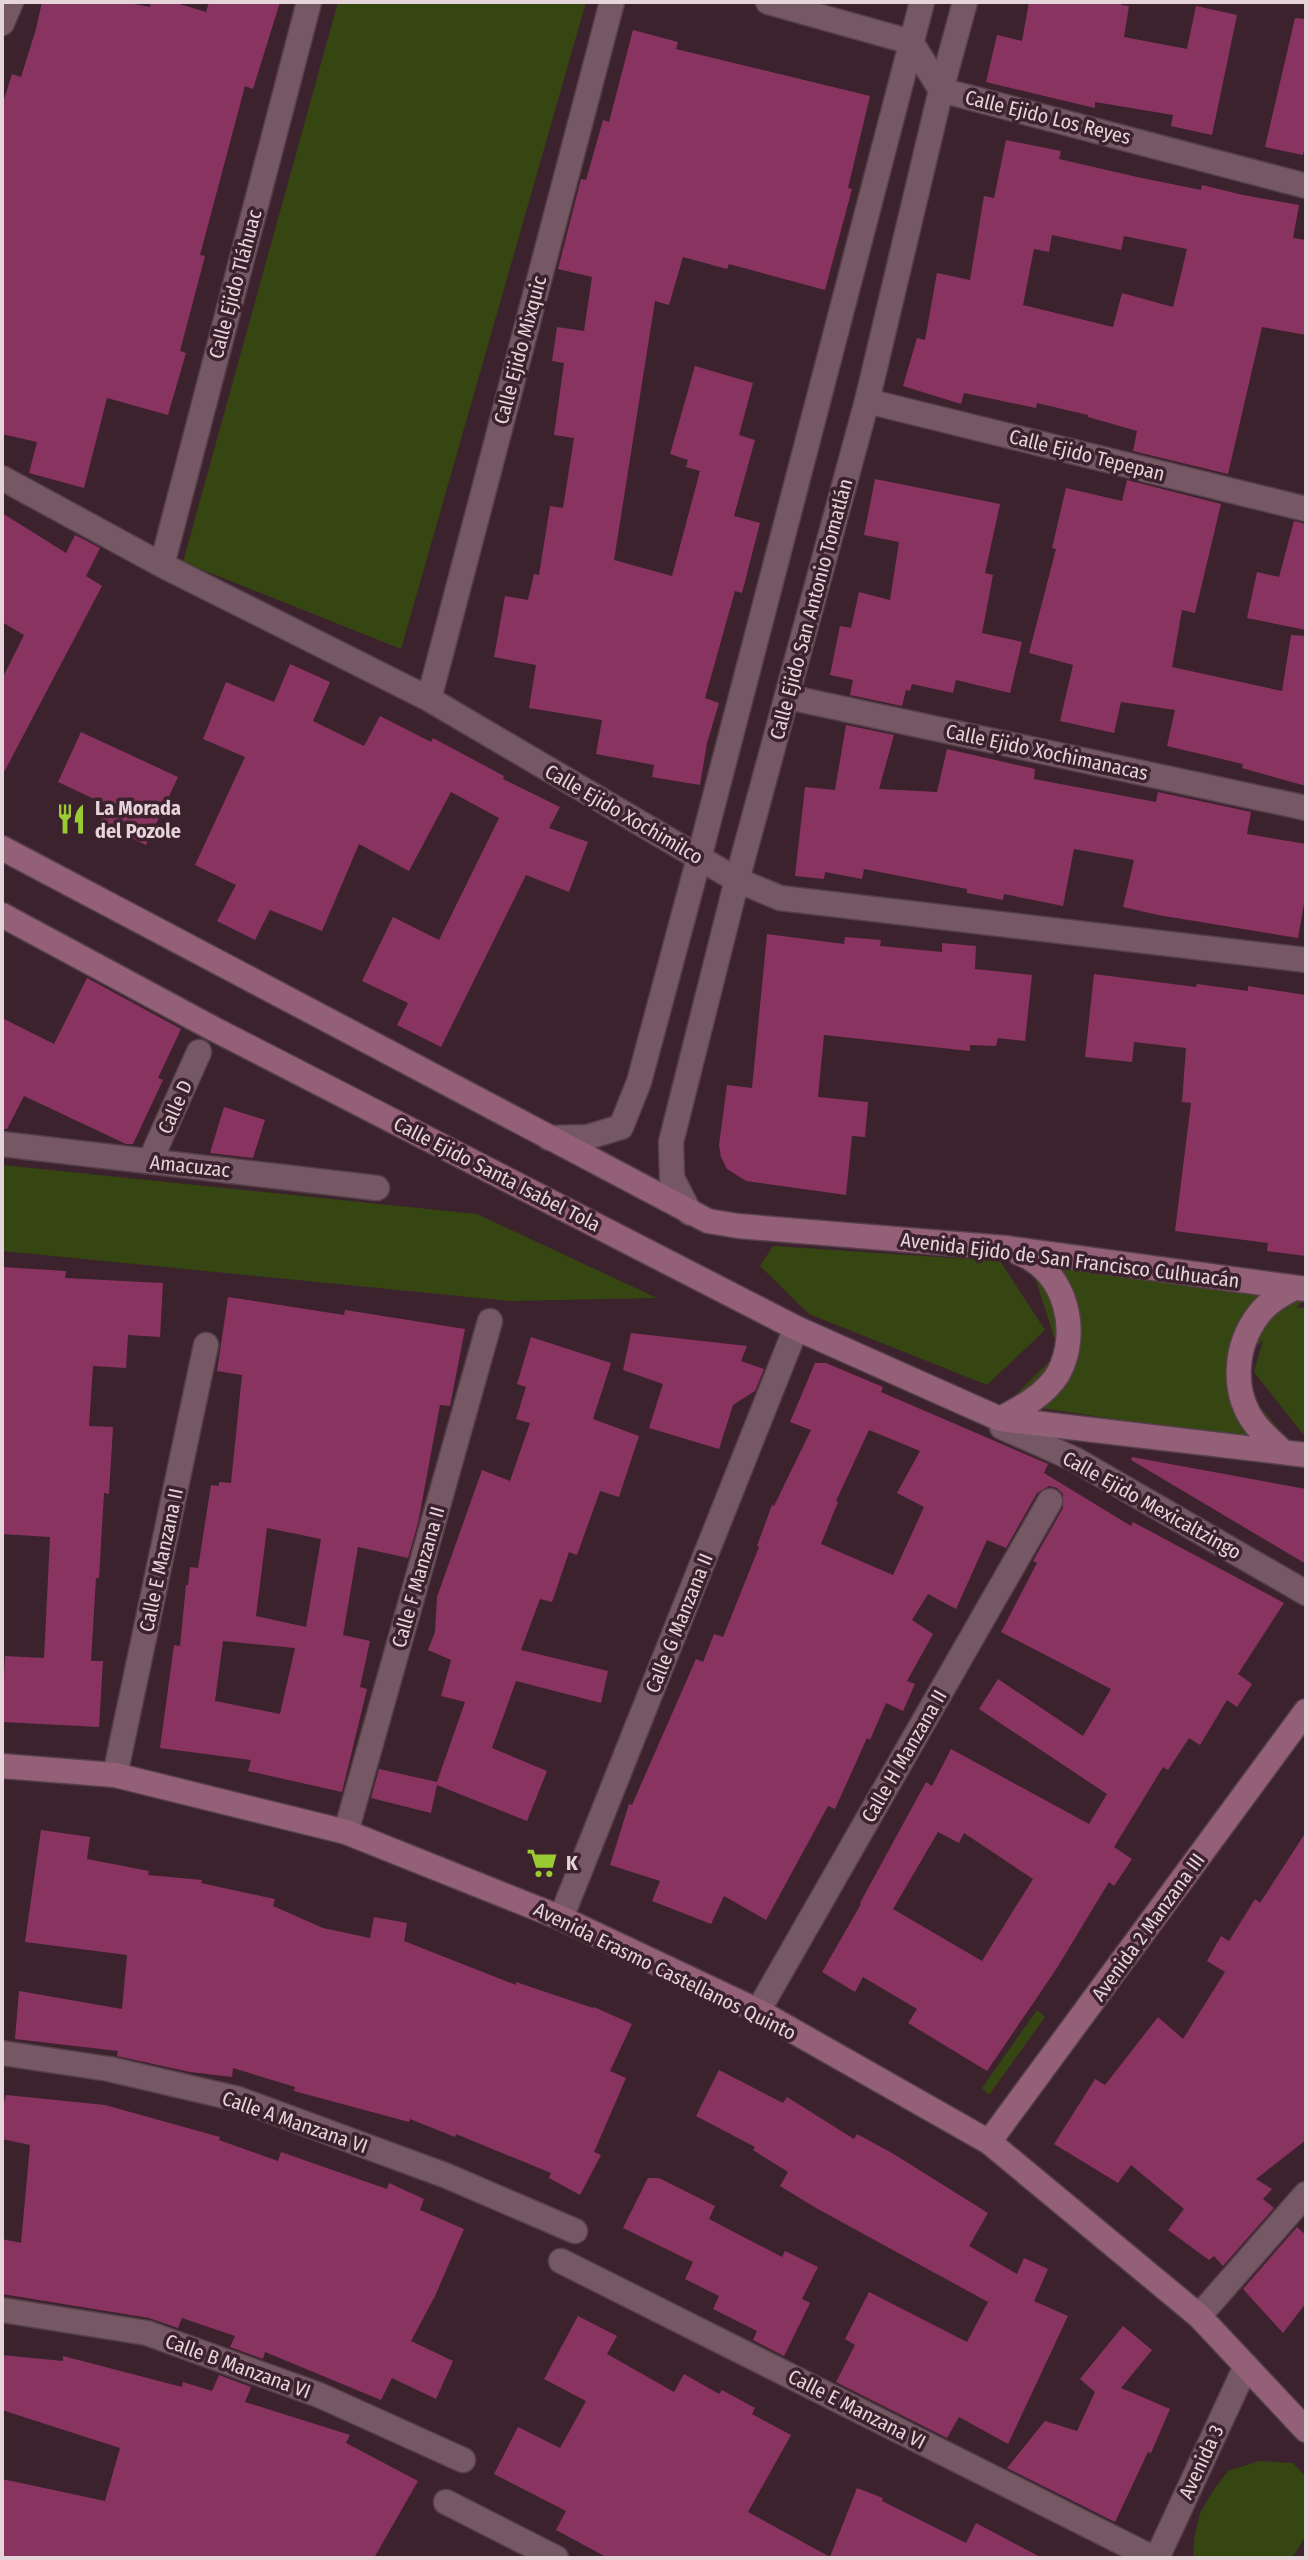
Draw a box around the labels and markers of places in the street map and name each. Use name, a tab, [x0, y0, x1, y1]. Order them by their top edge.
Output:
place label: La Morada del Pozole	[95, 796, 181, 843]
restaurant icon: La Morada del Pozole	[54, 802, 88, 836]
supermarket icon: K	[525, 1846, 559, 1880]
place label: K	[566, 1851, 578, 1875]

